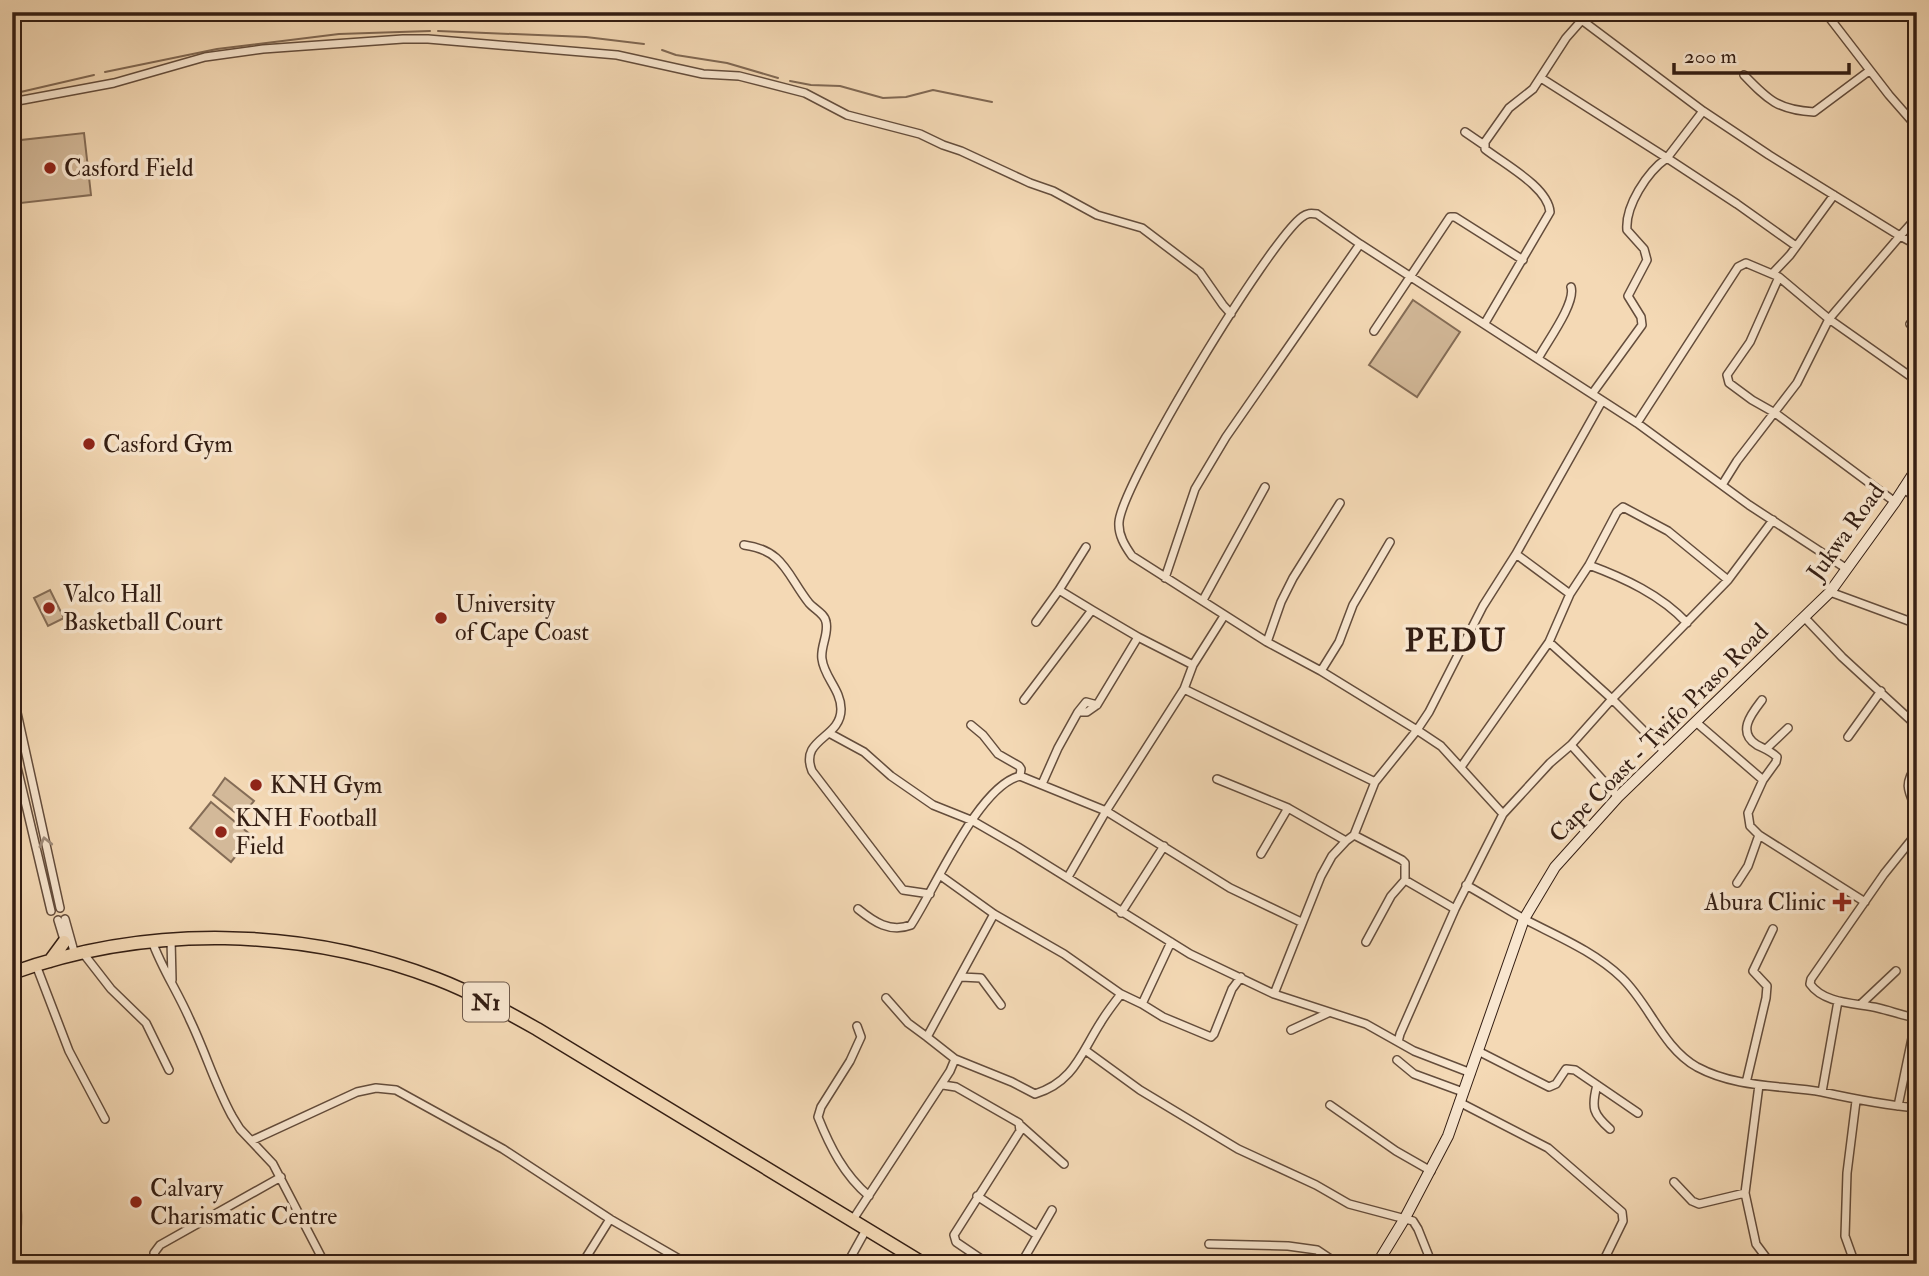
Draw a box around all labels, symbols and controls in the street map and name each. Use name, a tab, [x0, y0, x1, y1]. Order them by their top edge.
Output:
scale bar	[1674, 32, 1848, 76]
text: 200 m	[1684, 43, 1737, 70]
place label: Casford Field	[64, 153, 194, 184]
marker: Casford Field	[42, 160, 58, 176]
place label: Casford Gym	[103, 429, 233, 460]
marker: Casford Gym	[81, 436, 97, 452]
street label: Jukwa Road	[1800, 477, 1892, 588]
place label: Valco Hall Basketball Court	[63, 579, 223, 638]
place label: University of Cape Coast	[455, 589, 589, 648]
marker: Valco Hall Basketball Court	[41, 600, 57, 616]
marker: University of Cape Coast	[433, 610, 449, 626]
street label: Cape Coast - Twifo Praso Road	[1543, 617, 1775, 849]
district label: PEDU	[1405, 621, 1507, 661]
place label: KNH Gym	[270, 770, 383, 801]
marker: KNH Gym	[248, 777, 264, 793]
place label: KNH Football Field	[235, 803, 377, 862]
marker: KNH Football Field	[213, 824, 229, 840]
one-way arrow	[39, 836, 53, 848]
place label: Abura Clinic	[1703, 887, 1826, 918]
marker: Abura Clinic	[1832, 892, 1852, 912]
road number: N1	[463, 982, 509, 1021]
place label: Calvary Charismatic Centre	[150, 1173, 337, 1232]
marker: Calvary Charismatic Centre	[128, 1194, 144, 1210]

